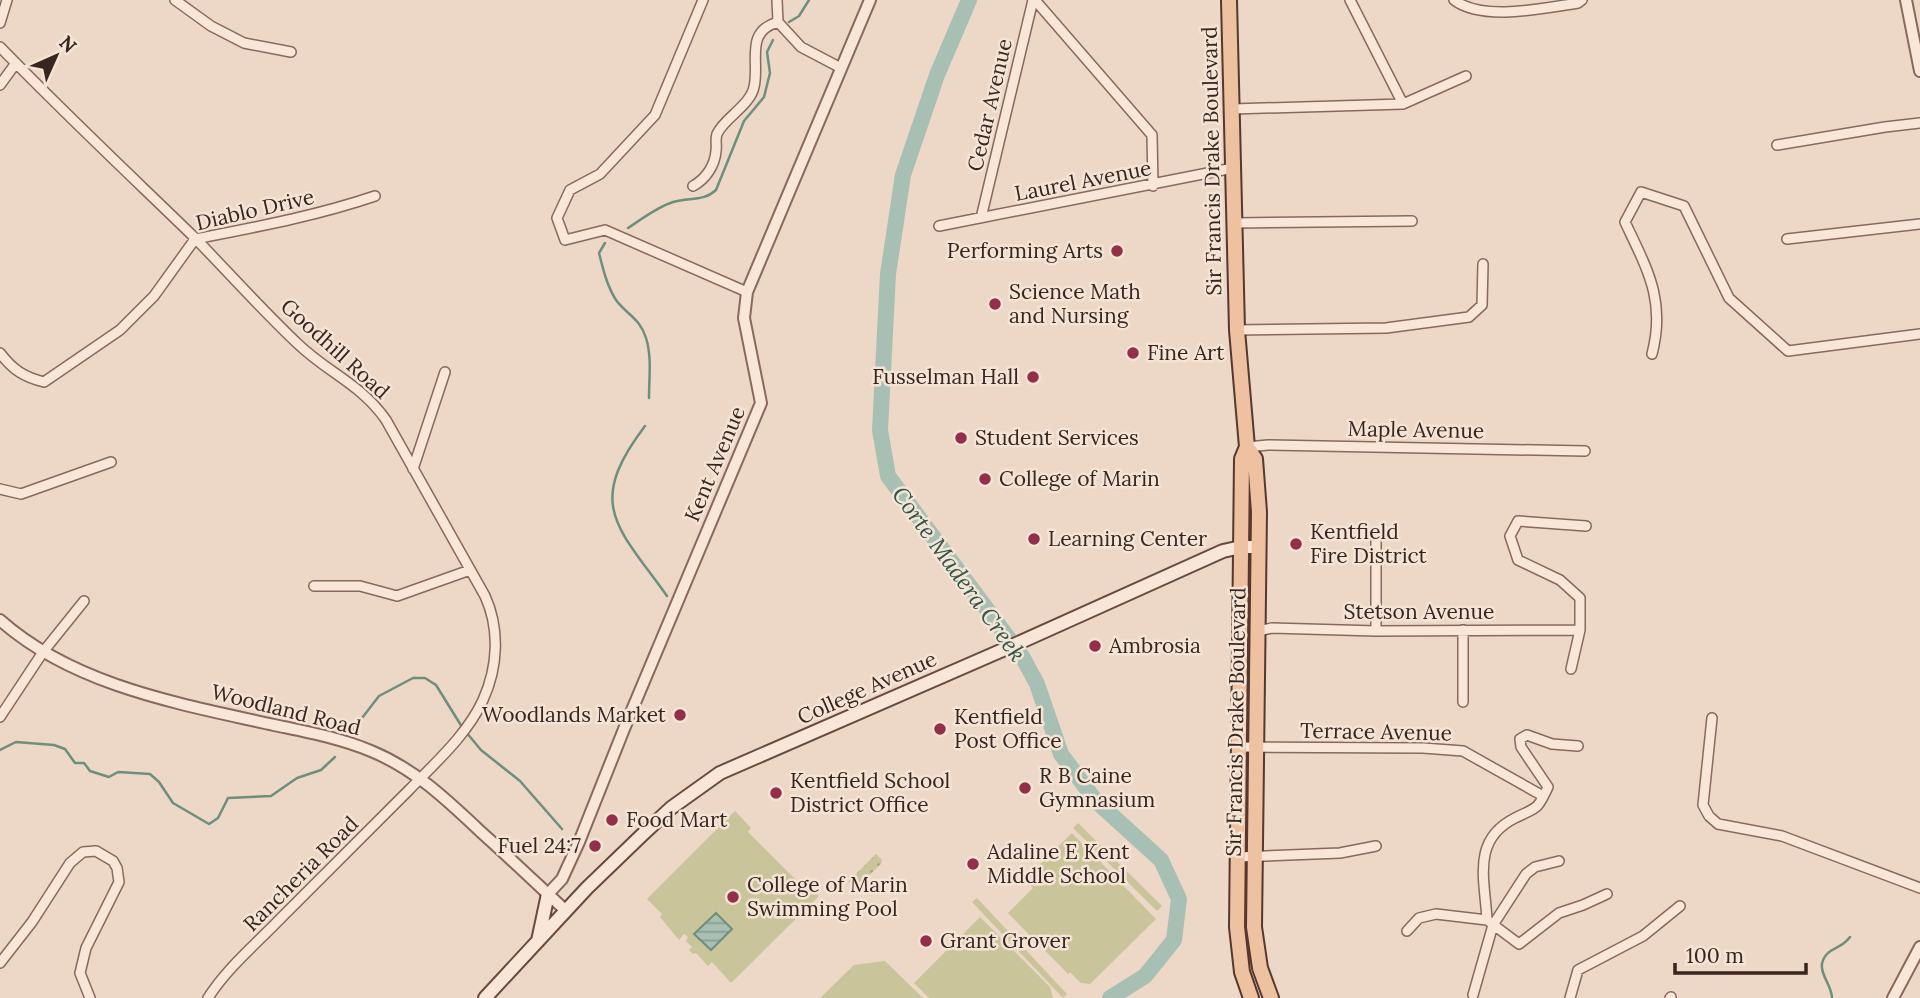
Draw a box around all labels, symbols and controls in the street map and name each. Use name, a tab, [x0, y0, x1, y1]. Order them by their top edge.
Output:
north arrow	[21, 21, 91, 91]
street label: Sir Francis Drake Boulevard	[1196, 26, 1227, 296]
text: N	[54, 30, 82, 58]
street label: Cedar Avenue	[961, 36, 1018, 174]
street label: Laurel Avenue	[1012, 154, 1154, 207]
street label: Diablo Drive	[193, 183, 317, 236]
place label: Performing Arts	[947, 237, 1103, 264]
marker: Performing Arts	[1109, 243, 1125, 259]
place label: Science Math and Nursing	[1009, 278, 1141, 329]
street label: Goodhill Road	[275, 293, 395, 405]
marker: Science Math and Nursing	[987, 296, 1003, 312]
place label: Fine Art	[1147, 339, 1225, 366]
marker: Fine Art	[1125, 345, 1141, 361]
place label: Fusselman Hall	[872, 363, 1019, 390]
marker: Fusselman Hall	[1025, 369, 1041, 385]
street label: Kent Avenue	[678, 402, 751, 526]
street label: Maple Avenue	[1348, 415, 1485, 444]
place label: Student Services	[975, 424, 1139, 451]
marker: Student Services	[953, 430, 969, 446]
place label: College of Marin	[999, 465, 1160, 492]
marker: College of Marin	[977, 471, 993, 487]
water label: Corte Madera Creek	[886, 480, 1033, 667]
place label: Kentfield Fire District	[1310, 518, 1428, 569]
place label: Learning Center	[1048, 525, 1207, 552]
marker: Learning Center	[1026, 531, 1042, 547]
marker: Kentfield Fire District	[1288, 536, 1304, 552]
street label: Sir Francis Drake Boulevard	[1220, 587, 1251, 857]
street label: Stetson Avenue	[1344, 598, 1494, 625]
place label: Ambrosia	[1108, 632, 1201, 659]
marker: Ambrosia	[1087, 638, 1103, 654]
street label: College Avenue	[793, 645, 941, 730]
street label: Woodland Road	[208, 678, 364, 741]
place label: Woodlands Market	[482, 701, 667, 728]
place label: Kentfield Post Office	[954, 703, 1062, 754]
marker: Woodlands Market	[672, 707, 688, 723]
street label: Terrace Avenue	[1300, 717, 1452, 746]
marker: Kentfield Post Office	[932, 721, 948, 737]
place label: R B Caine Gymnasium	[1039, 762, 1156, 813]
place label: Kentfield School District Office	[790, 767, 950, 818]
marker: R B Caine Gymnasium	[1017, 780, 1033, 796]
marker: Kentfield School District Office	[768, 785, 784, 801]
place label: Food Mart	[626, 806, 728, 833]
street label: Rancheria Road	[237, 810, 364, 937]
marker: Food Mart	[604, 812, 620, 828]
place label: Fuel 24:7	[497, 832, 581, 859]
marker: Fuel 24:7	[587, 838, 603, 854]
place label: Adaline E Kent Middle School	[986, 838, 1130, 889]
marker: Adaline E Kent Middle School	[965, 856, 981, 872]
place label: College of Marin Swimming Pool	[747, 871, 908, 922]
marker: College of Marin Swimming Pool	[725, 889, 741, 905]
place label: Grant Grover	[940, 927, 1070, 954]
scale bar	[1675, 932, 1806, 976]
marker: Grant Grover	[918, 933, 934, 949]
text: 100 m	[1686, 942, 1744, 969]

